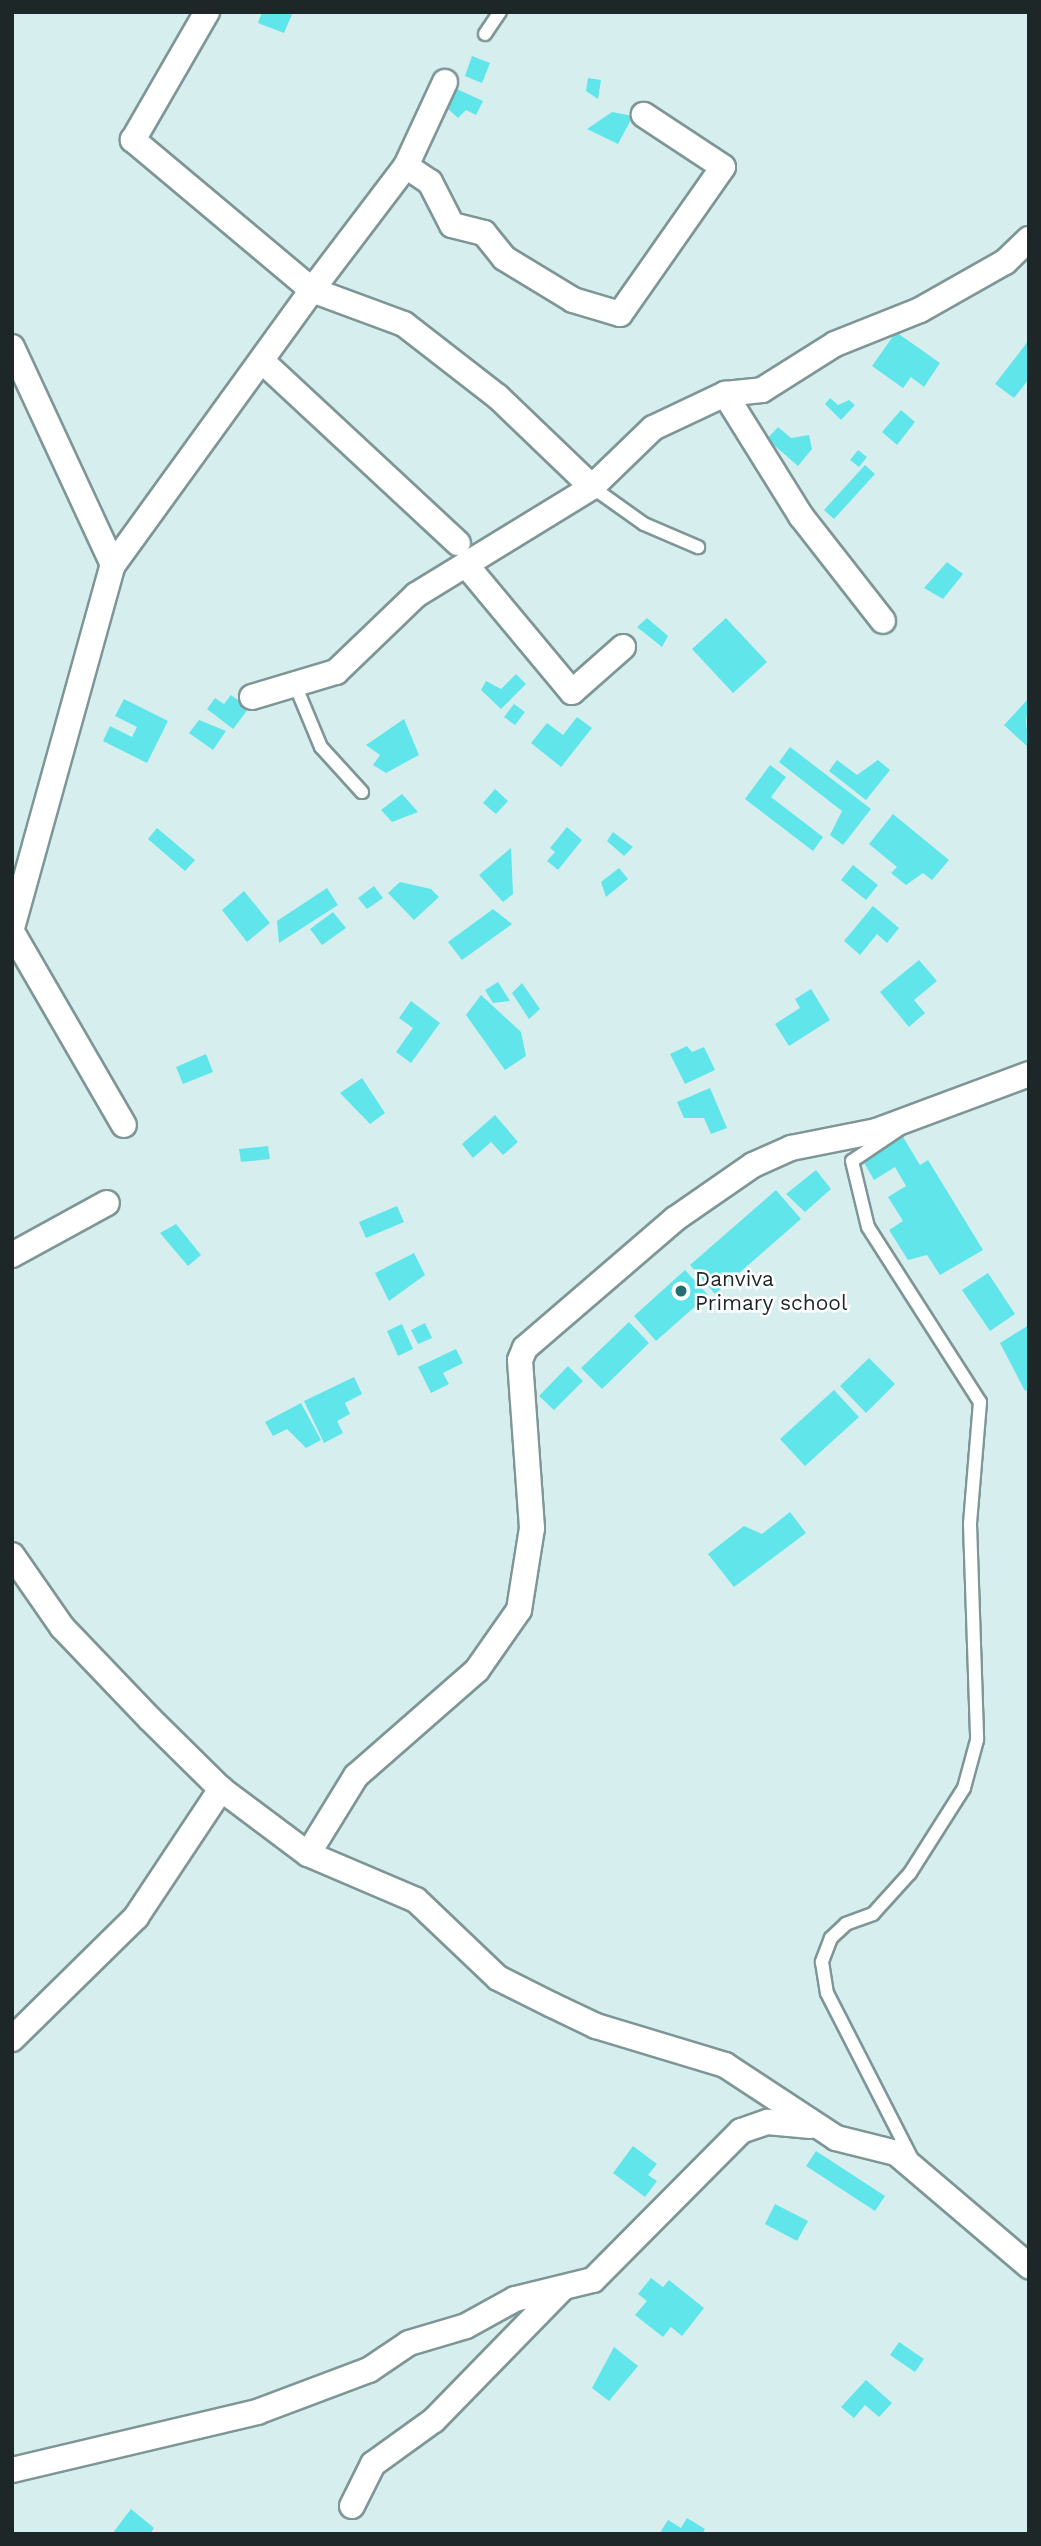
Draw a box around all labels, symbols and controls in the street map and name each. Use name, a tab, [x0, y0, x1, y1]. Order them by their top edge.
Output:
place label: Danviva Primary school	[695, 1266, 848, 1316]
marker: Danviva Primary school	[673, 1283, 689, 1299]

